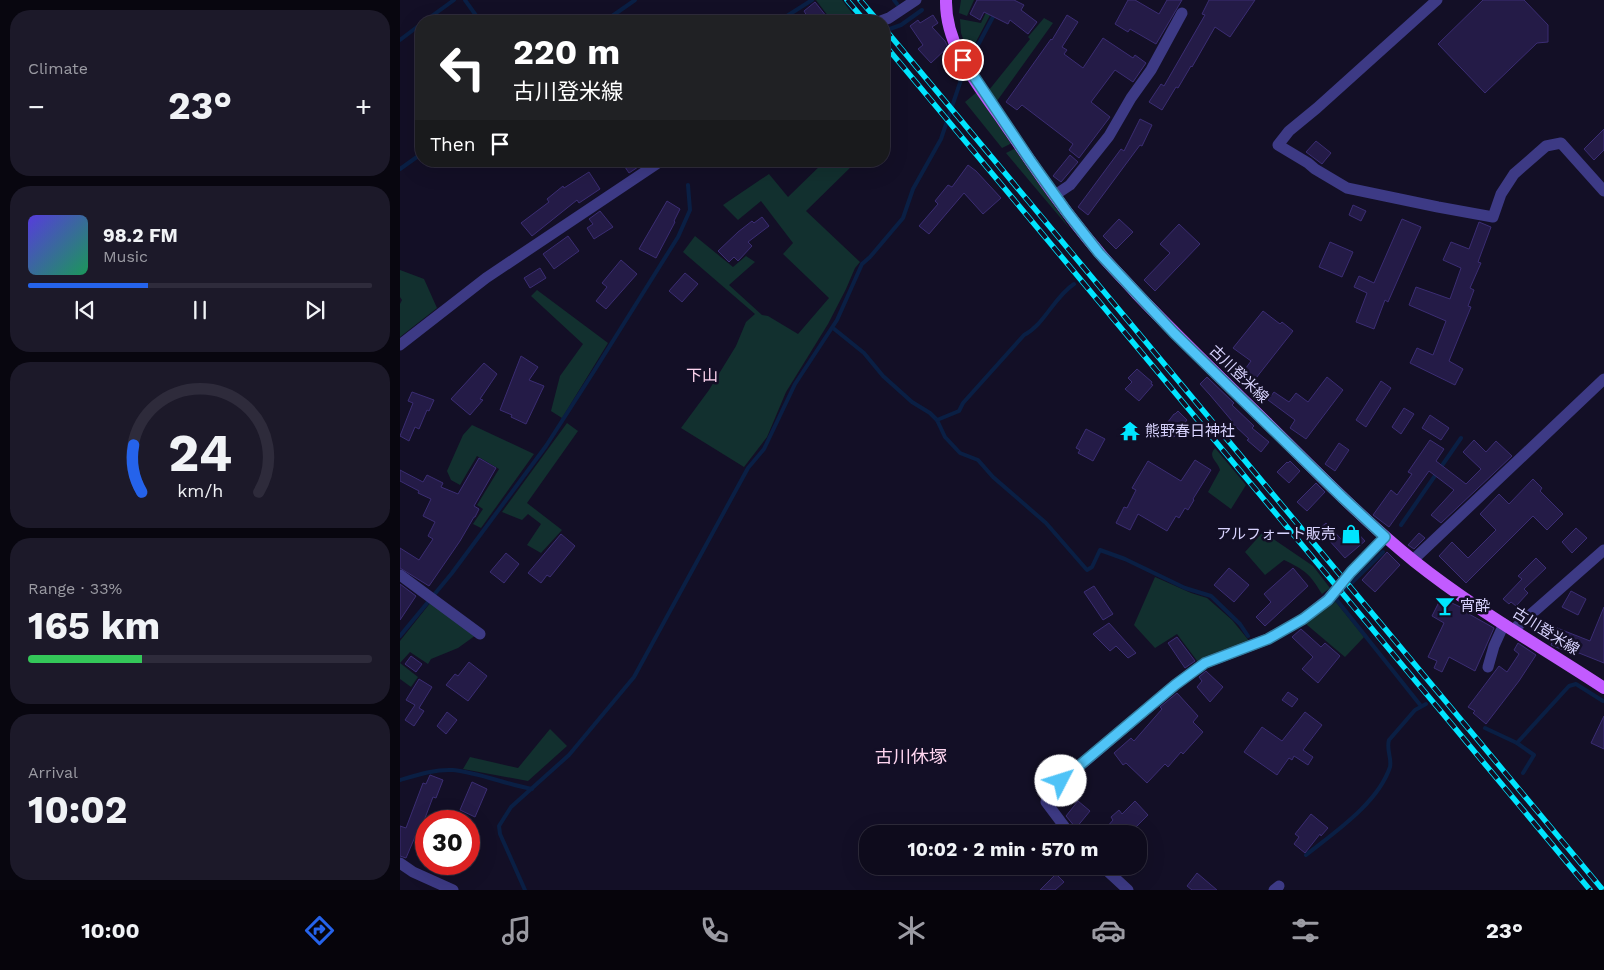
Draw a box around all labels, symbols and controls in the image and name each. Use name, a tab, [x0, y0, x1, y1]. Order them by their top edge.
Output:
text: 220 m	[513, 31, 620, 73]
icon: left	[430, 35, 495, 100]
pin	[942, 39, 984, 81]
icon: arrive	[949, 46, 977, 74]
text: Climate	[28, 59, 88, 78]
text: 古川登米線	[513, 79, 623, 104]
text: 23°	[168, 84, 232, 128]
text: −	[28, 90, 45, 123]
text: +	[355, 90, 372, 123]
icon: arrive	[486, 130, 514, 158]
text: Then	[430, 133, 476, 156]
text: 98.2 FM	[103, 224, 178, 247]
text: Music	[103, 247, 148, 266]
icon: previous	[71, 296, 99, 324]
icon: pause	[186, 296, 214, 324]
icon: next	[301, 296, 329, 324]
street label: 古川登米線	[1206, 341, 1272, 407]
district label: 下山	[686, 366, 718, 385]
temple icon: 熊野春日神社	[1119, 420, 1141, 442]
place label: 熊野春日神社	[1145, 422, 1235, 440]
text: 24	[168, 423, 232, 484]
text: km/h	[177, 480, 223, 501]
shop icon: アルフォート販売	[1340, 523, 1362, 545]
place label: アルフォート販売	[1216, 525, 1336, 543]
text: Range · 33%	[28, 579, 122, 598]
bar icon: 宵酔	[1434, 595, 1456, 617]
place label: 宵酔	[1460, 597, 1490, 615]
street label: 古川登米線	[1509, 603, 1583, 659]
text: 165 km	[28, 604, 160, 648]
district label: 古川休塚	[875, 746, 947, 767]
position arrow	[1034, 754, 1086, 806]
text: Arrival	[28, 763, 78, 782]
text: 10:02	[28, 788, 127, 832]
speed limit sign: 30	[415, 810, 480, 875]
text: 10:02 · 2 min · 570 m	[908, 838, 1098, 861]
icon: directions	[302, 913, 337, 948]
icon: music	[499, 913, 534, 948]
icon: phone	[697, 913, 732, 948]
icon: climate	[894, 913, 929, 948]
icon: car	[1091, 913, 1126, 948]
icon: filters	[1288, 913, 1323, 948]
text: 10:00	[81, 918, 140, 943]
text: 23°	[1486, 918, 1523, 943]

